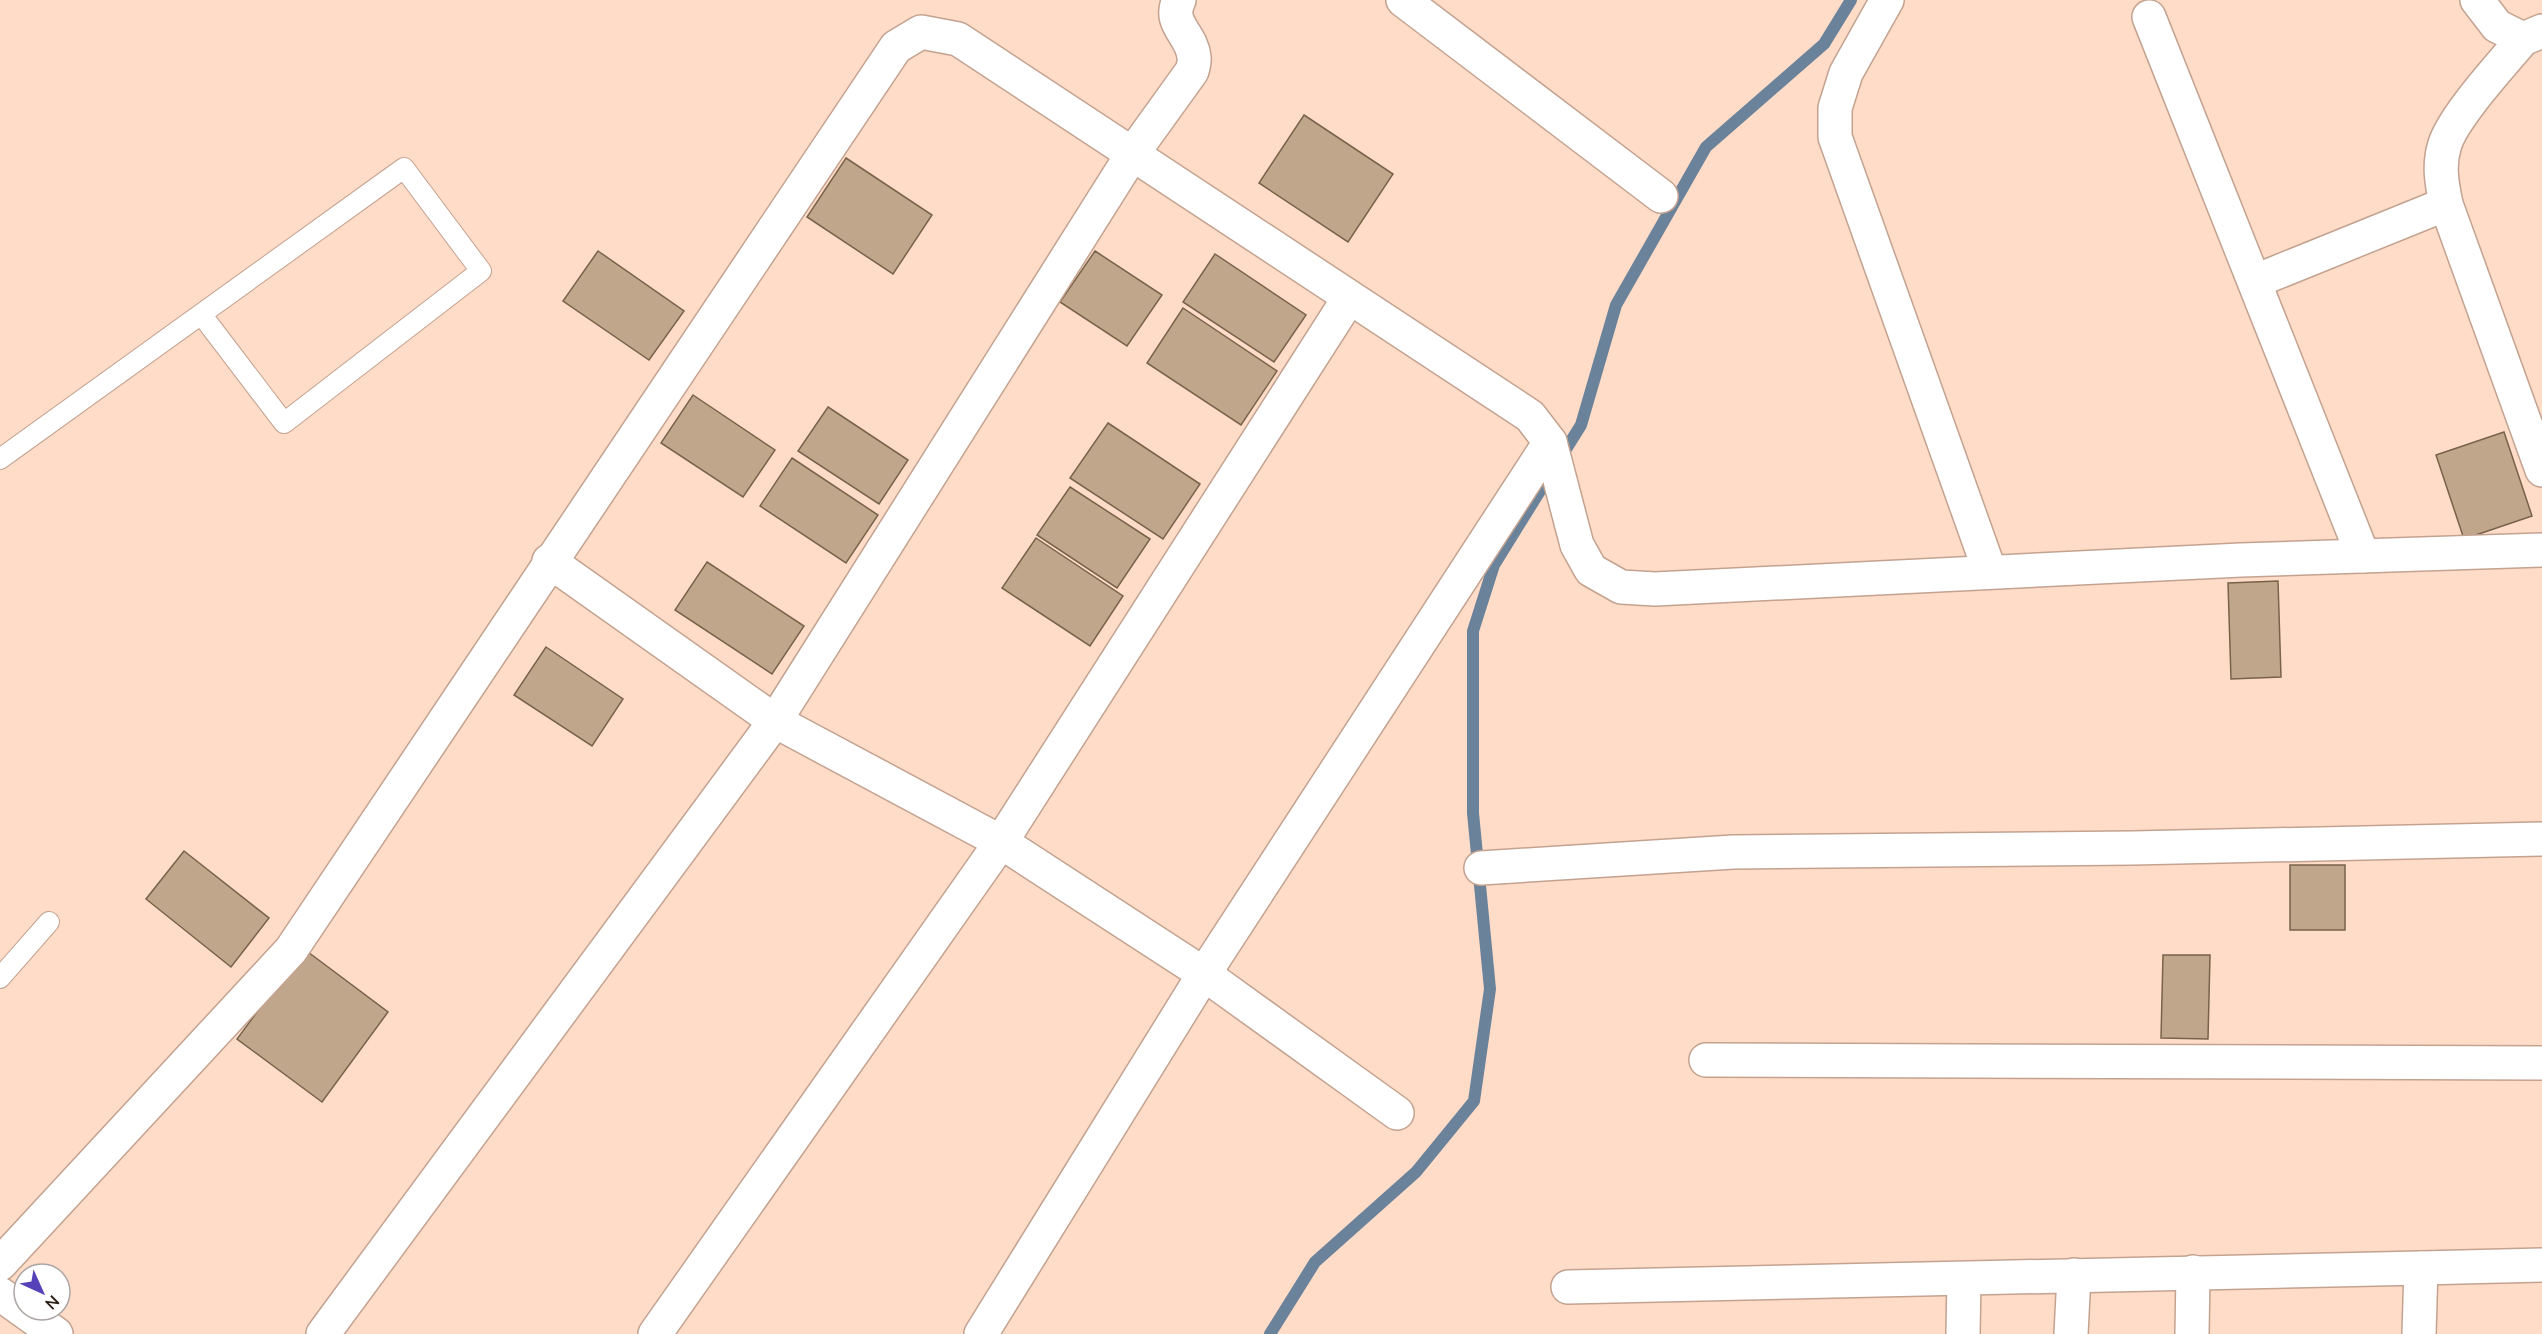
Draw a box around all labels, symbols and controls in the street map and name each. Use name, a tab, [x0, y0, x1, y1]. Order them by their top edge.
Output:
north arrow	[12, 1262, 72, 1322]
text: N	[40, 1290, 64, 1314]

